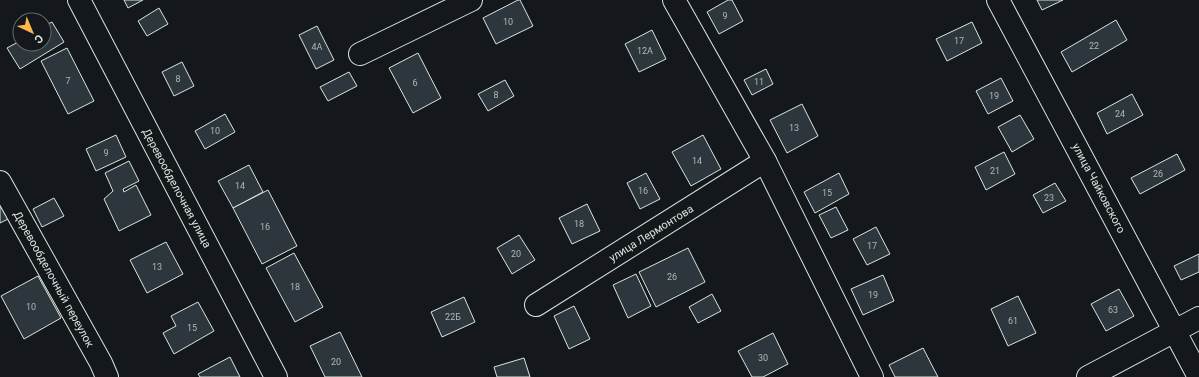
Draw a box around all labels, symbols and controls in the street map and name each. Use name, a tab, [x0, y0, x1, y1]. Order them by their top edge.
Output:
house number: 9	[722, 11, 728, 21]
north arrow	[12, 12, 52, 52]
house number: 10	[503, 17, 513, 27]
text: С	[31, 32, 46, 46]
house number: 17	[954, 36, 964, 46]
house number: 22	[1089, 41, 1099, 51]
house number: 4А	[312, 42, 323, 52]
house number: 12А	[637, 46, 653, 56]
house number: 8	[175, 74, 181, 84]
house number: 7	[65, 76, 71, 86]
house number: 11	[754, 77, 764, 87]
house number: 6	[412, 78, 418, 88]
house number: 8	[493, 90, 499, 100]
house number: 19	[989, 91, 999, 101]
house number: 24	[1115, 109, 1125, 119]
house number: 13	[789, 123, 799, 133]
street label: Деревообделочная улица	[140, 126, 214, 250]
house number: 10	[210, 126, 220, 136]
street label: улица Чайковского	[1069, 141, 1128, 235]
house number: 9	[103, 148, 109, 158]
house number: 14	[692, 156, 702, 166]
house number: 21	[990, 166, 1000, 176]
house number: 26	[1153, 169, 1163, 179]
house number: 14	[235, 181, 245, 191]
house number: 16	[638, 186, 648, 196]
house number: 15	[822, 188, 832, 198]
house number: 23	[1044, 193, 1054, 203]
street label: улица Лермонтова	[607, 202, 696, 265]
street label: Деревообделочный переулок	[11, 209, 97, 350]
house number: 18	[574, 219, 584, 229]
house number: 16	[260, 222, 270, 232]
house number: 17	[867, 241, 877, 251]
house number: 20	[511, 249, 521, 259]
house number: 13	[152, 262, 162, 272]
house number: 26	[667, 272, 677, 282]
house number: 18	[290, 282, 300, 292]
house number: 19	[868, 290, 878, 300]
house number: 10	[26, 302, 36, 312]
house number: 63	[1108, 305, 1118, 315]
house number: 22Б	[445, 312, 461, 322]
house number: 61	[1008, 316, 1018, 326]
house number: 15	[187, 323, 197, 333]
house number: 30	[758, 353, 768, 363]
house number: 20	[331, 357, 341, 367]

